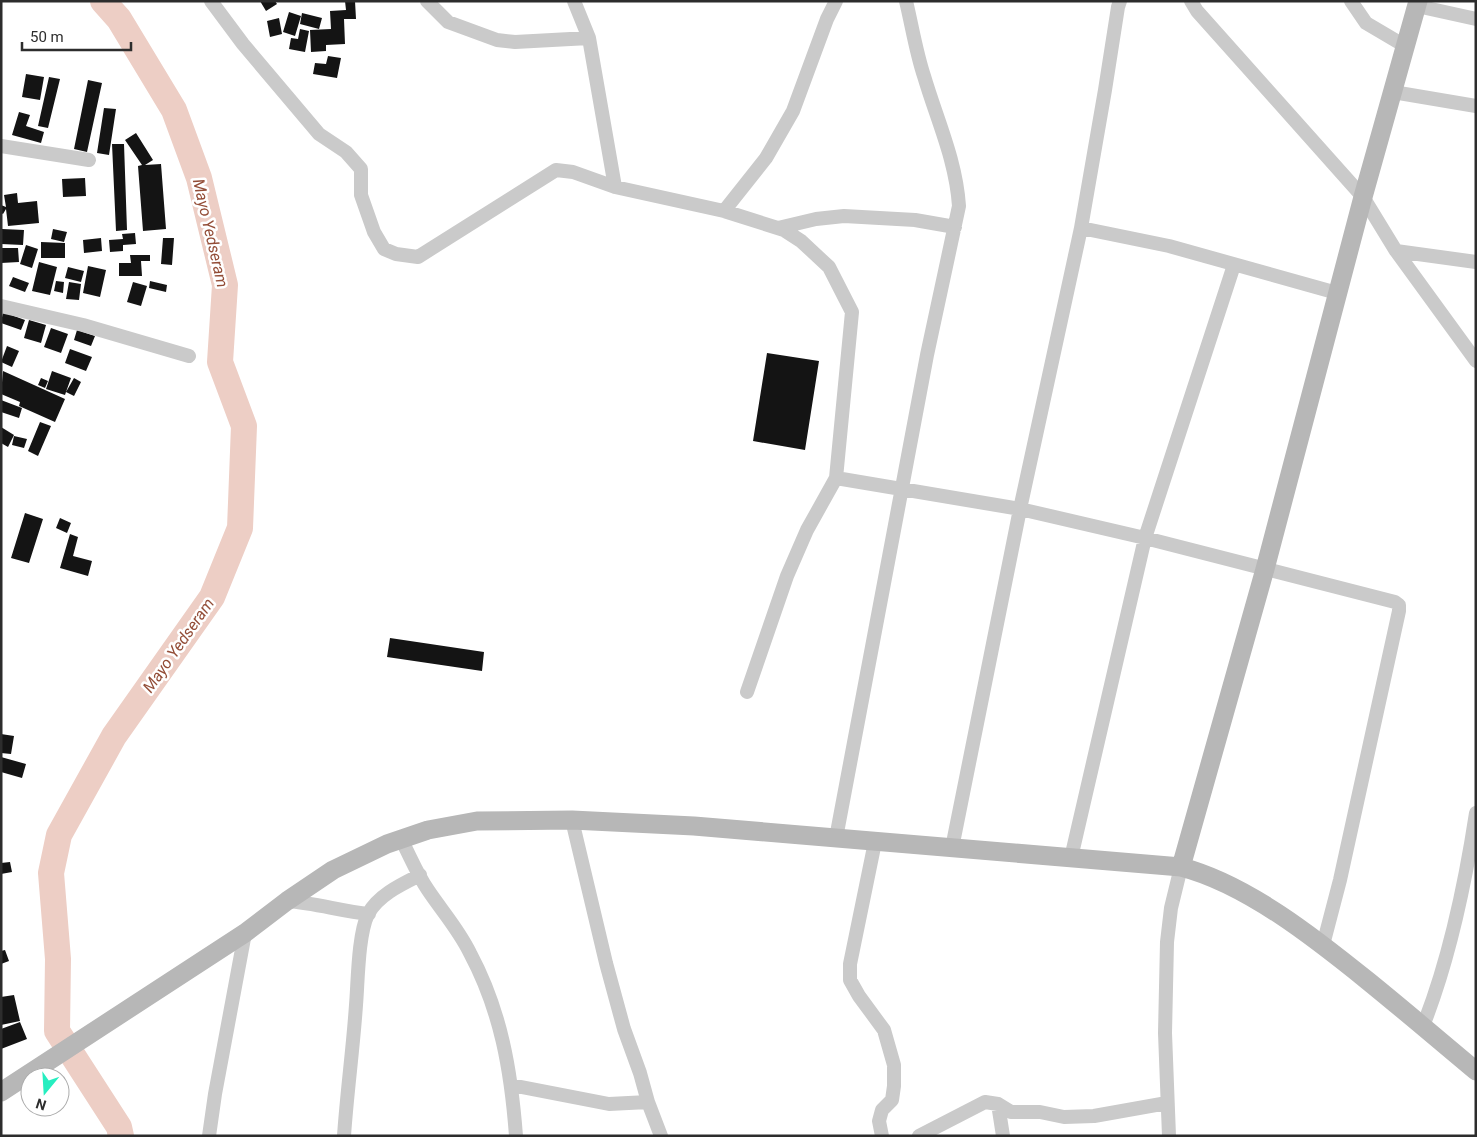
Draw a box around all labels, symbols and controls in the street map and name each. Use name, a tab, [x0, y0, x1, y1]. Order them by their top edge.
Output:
scale bar	[22, 20, 131, 52]
text: 50 m	[30, 28, 64, 46]
water label: Mayo Yedseram	[189, 177, 232, 289]
water label: Mayo Yedseram	[139, 594, 218, 696]
north arrow	[20, 1067, 70, 1117]
text: N	[34, 1095, 48, 1114]

